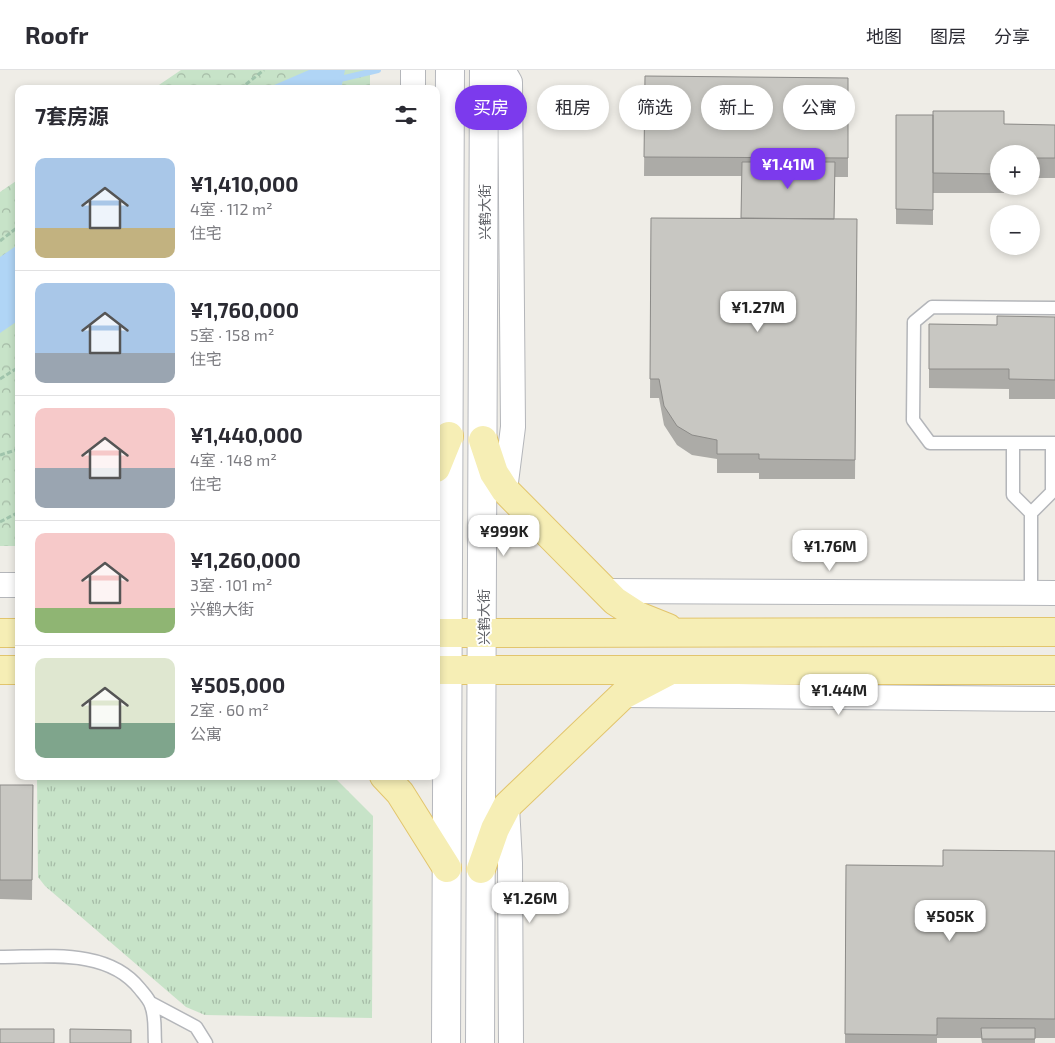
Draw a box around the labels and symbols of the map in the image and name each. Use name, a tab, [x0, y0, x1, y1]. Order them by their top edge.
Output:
pin: ¥1.41M	[747, 148, 829, 190]
street label: 兴鹤大街	[476, 184, 493, 240]
pin: ¥1.27M	[717, 290, 799, 333]
pin: ¥999K	[469, 514, 539, 557]
pin: ¥1.76M	[789, 530, 871, 572]
street label: 兴鹤大街	[475, 589, 492, 645]
pin: ¥1.44M	[798, 674, 880, 716]
pin: ¥1.26M	[489, 882, 571, 924]
pin: ¥505K	[915, 900, 985, 942]

